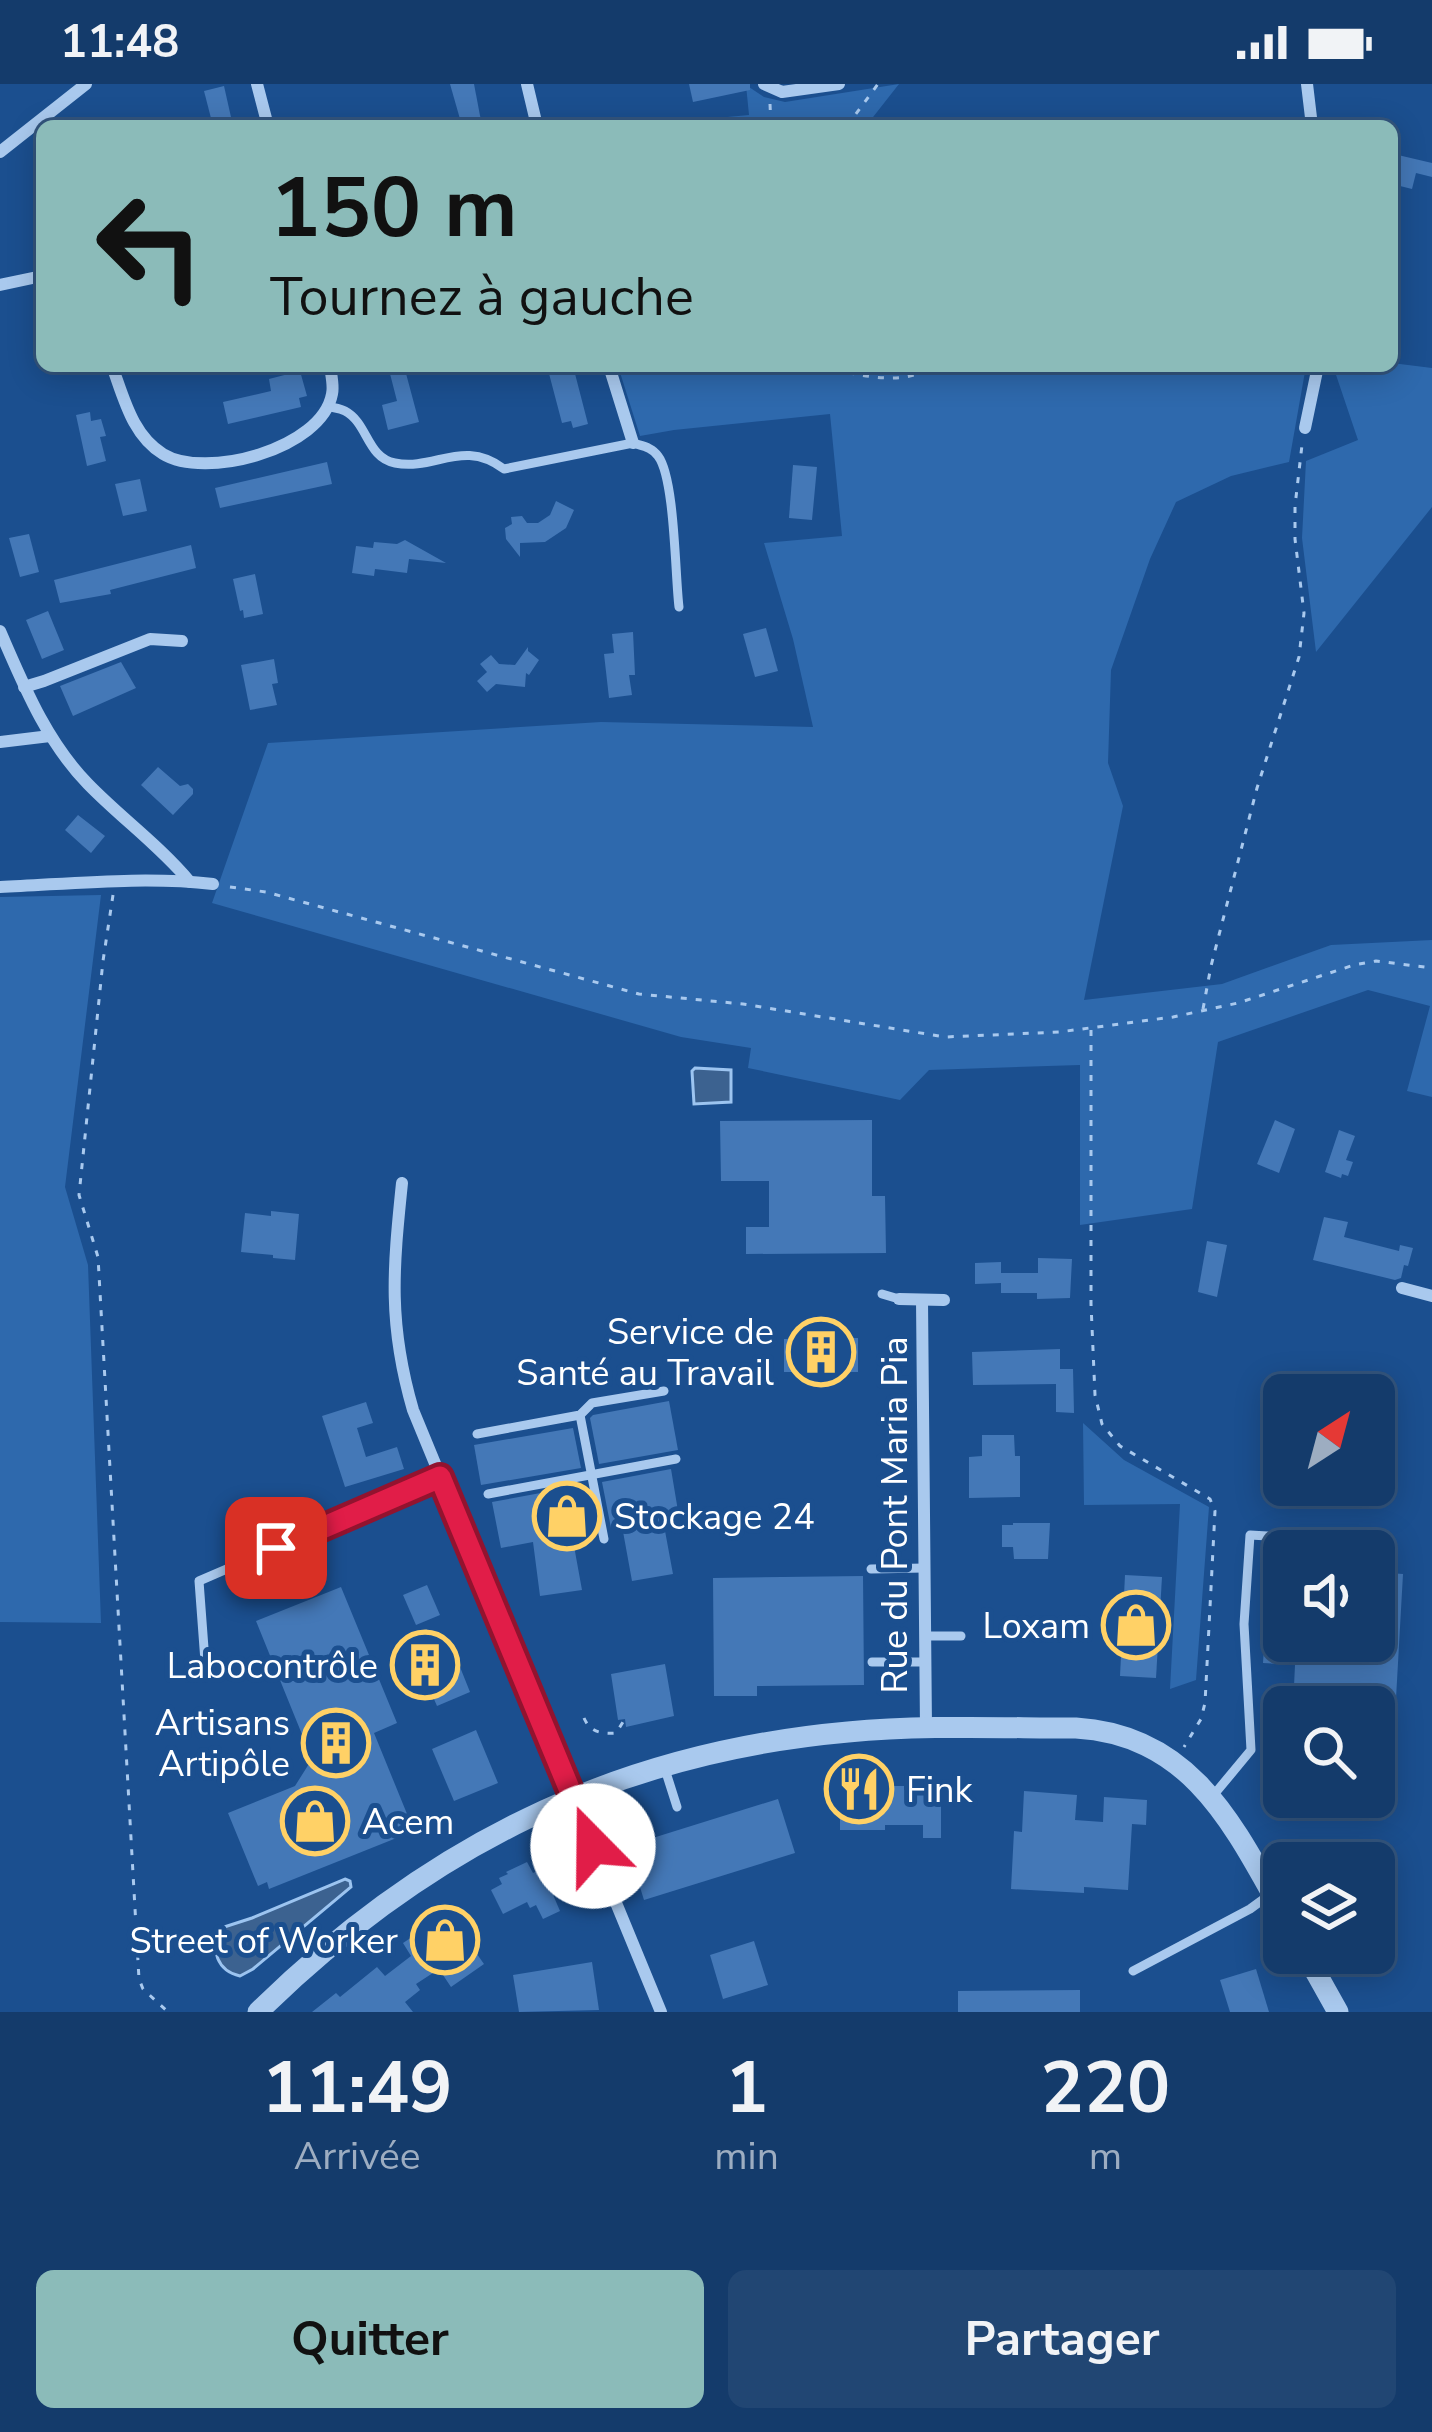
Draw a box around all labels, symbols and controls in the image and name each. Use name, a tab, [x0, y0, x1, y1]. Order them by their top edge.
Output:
text: 11:48	[60, 12, 179, 73]
text: 150 m	[270, 151, 518, 266]
icon: left	[72, 168, 228, 324]
text: Tournez à gauche	[270, 260, 694, 334]
place label: Service de Santé au Travail	[516, 1308, 774, 1398]
building icon: Service de Santé au Travail	[786, 1317, 856, 1387]
street label: Rue du Pont Maria Pia	[871, 1336, 920, 1694]
north arrow	[1263, 1374, 1395, 1506]
map controls	[1263, 1374, 1395, 1974]
shop icon: Stockage 24	[532, 1481, 602, 1551]
place label: Stockage 24	[614, 1493, 815, 1542]
pin	[225, 1497, 327, 1599]
icon: arrive	[243, 1515, 309, 1581]
button: sound	[1263, 1530, 1395, 1662]
shop icon: Loxam	[1101, 1590, 1171, 1660]
place label: Loxam	[982, 1602, 1090, 1651]
building icon: Labocontrôle	[390, 1630, 460, 1700]
place label: Labocontrôle	[167, 1642, 378, 1691]
button: search	[1263, 1686, 1395, 1818]
place label: Artisans Artipôle	[155, 1699, 290, 1789]
building icon: Artisans Artipôle	[301, 1708, 371, 1778]
restaurant icon: Fink	[824, 1754, 894, 1824]
place label: Fink	[906, 1766, 974, 1815]
position arrow	[530, 1783, 656, 1909]
shop icon: Acem	[280, 1786, 350, 1856]
place label: Acem	[362, 1798, 454, 1847]
button: layers	[1263, 1842, 1395, 1974]
shop icon: Street of Worker	[410, 1905, 480, 1975]
place label: Street of Worker	[129, 1917, 398, 1966]
text: 11:49	[262, 2039, 452, 2137]
text: 1	[725, 2039, 768, 2137]
text: 220	[1041, 2039, 1170, 2137]
text: Arrivée	[294, 2130, 420, 2183]
text: min	[714, 2130, 779, 2183]
text: m	[1089, 2130, 1122, 2183]
button: Quitter	[36, 2270, 704, 2408]
button: Partager	[728, 2270, 1396, 2408]

